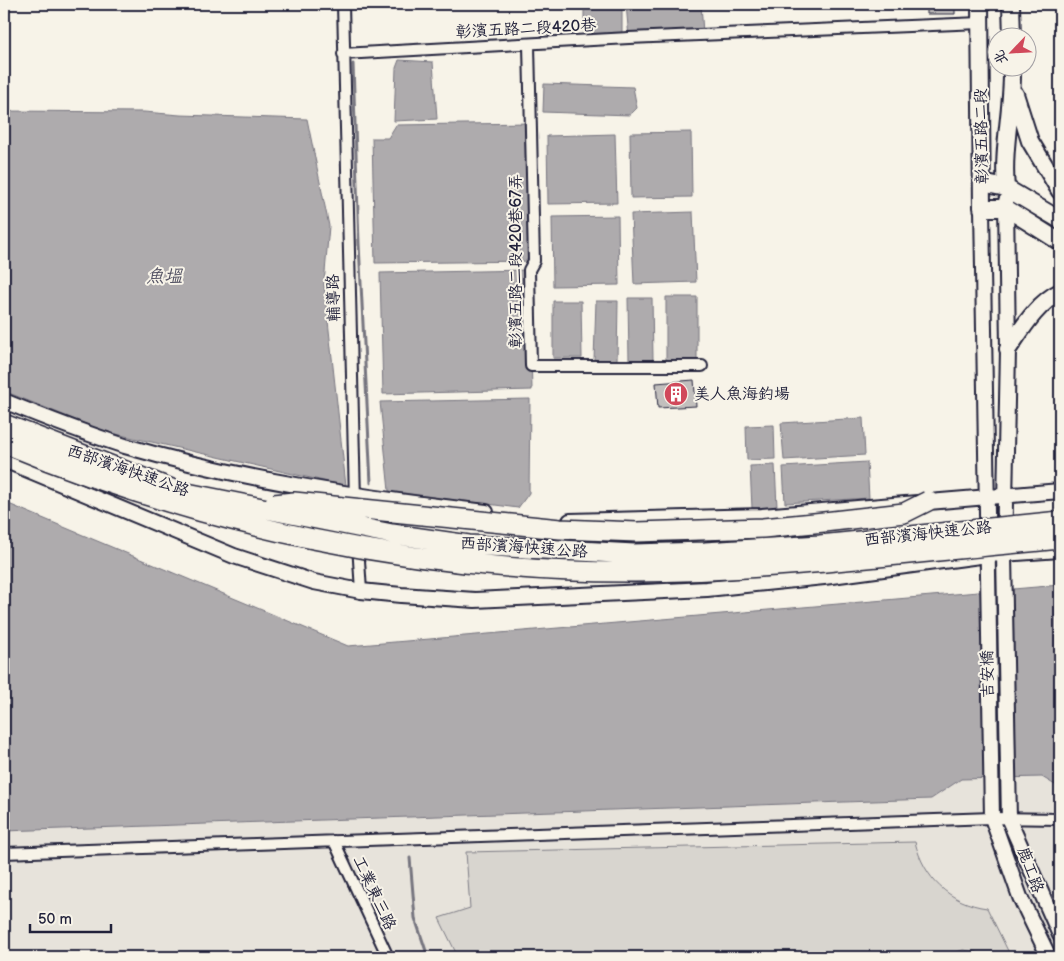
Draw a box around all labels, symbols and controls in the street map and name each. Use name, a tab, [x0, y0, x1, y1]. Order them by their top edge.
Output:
street label: 彰濱五路二段420巷	[455, 16, 597, 42]
north arrow	[986, 28, 1036, 78]
text: 北	[990, 47, 1011, 67]
street label: 彰濱五路二段	[972, 88, 992, 184]
street label: 彰濱五路二段420巷67弄	[507, 174, 526, 348]
water label: 魚塭	[146, 266, 184, 287]
street label: 輔導路	[324, 274, 344, 322]
building icon: 美人魚海釣場	[663, 381, 689, 407]
place label: 美人魚海釣場	[694, 385, 790, 404]
street label: 西部濱海快速公路	[64, 441, 192, 501]
street label: 西部濱海快速公路	[863, 518, 993, 550]
street label: 西部濱海快速公路	[459, 534, 589, 562]
street label: 吉安橋	[978, 650, 998, 698]
street label: 鹿工路	[1013, 844, 1047, 896]
street label: 工業東三路	[348, 853, 400, 933]
scale bar	[30, 901, 111, 933]
text: 50 m	[38, 910, 72, 929]

